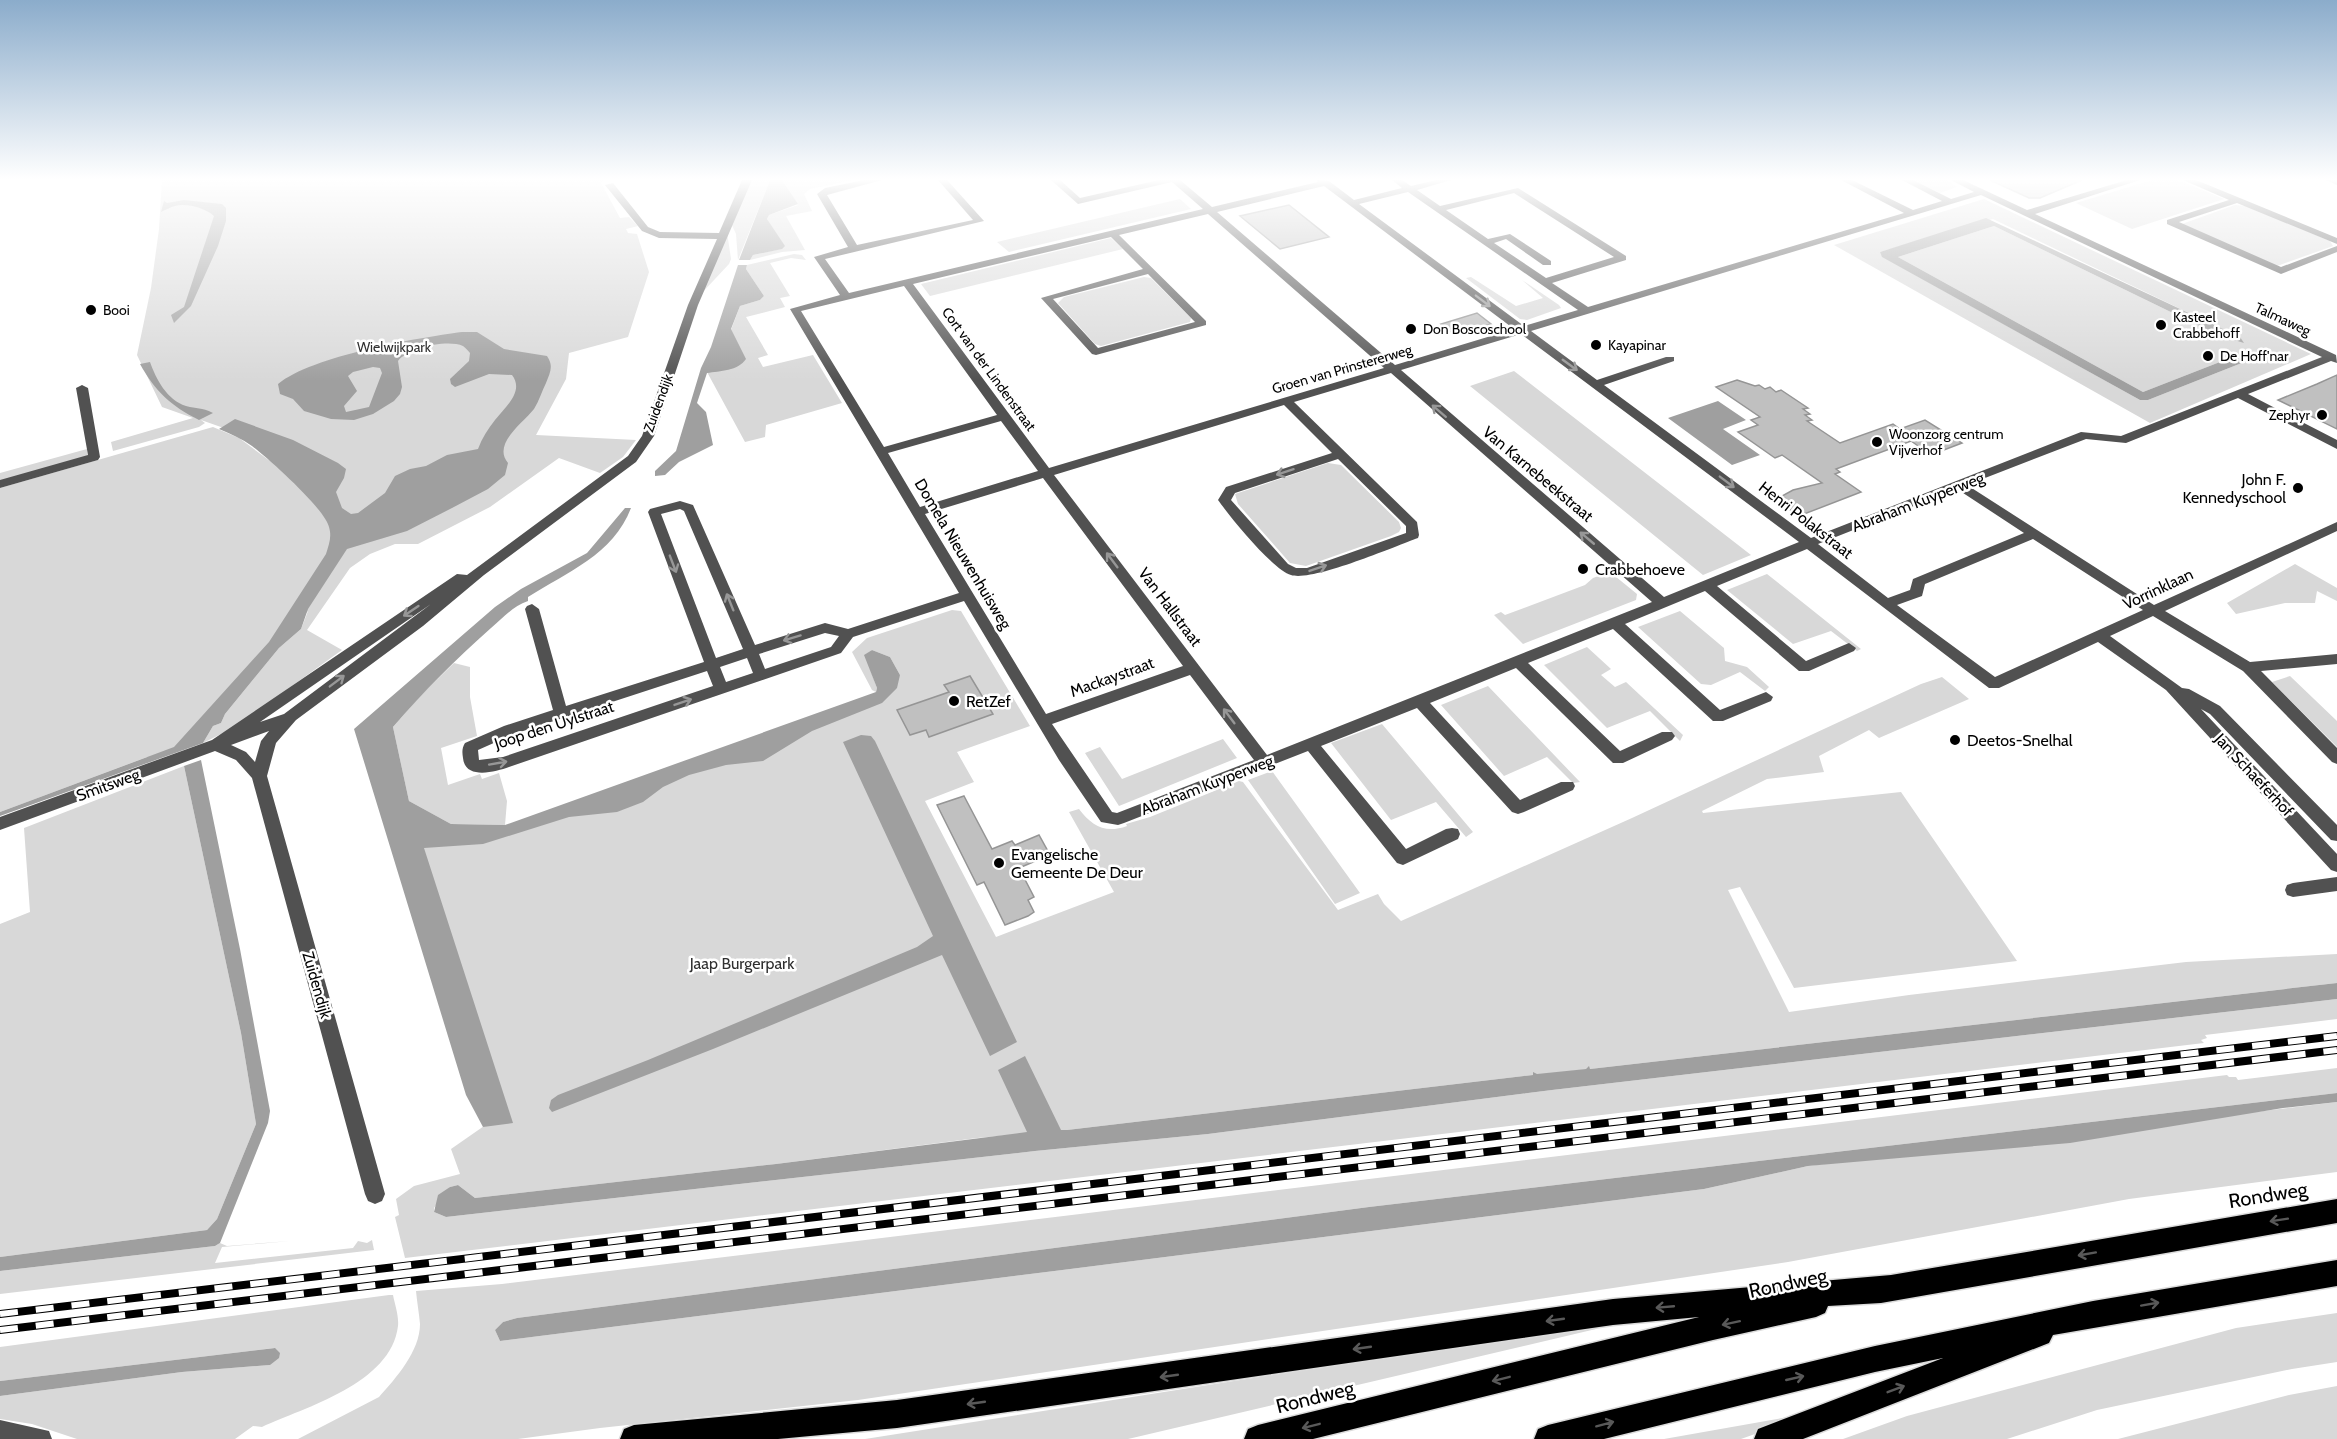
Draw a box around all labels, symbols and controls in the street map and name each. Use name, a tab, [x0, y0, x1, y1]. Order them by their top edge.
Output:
one-way arrow	[1475, 295, 1491, 307]
street label: Talmaweg	[2252, 298, 2315, 340]
place label: Booi	[103, 301, 130, 319]
marker: Booi	[84, 303, 98, 317]
street label: Cort van der Lindenstraat	[938, 303, 1040, 435]
place label: Kasteel Crabbehoff	[2173, 308, 2240, 342]
marker: Kasteel Crabbehoff	[2154, 318, 2168, 332]
place label: Don Boscoschool	[1423, 320, 1527, 338]
marker: Don Boscoschool	[1404, 322, 1418, 336]
place label: Kayapinar	[1608, 336, 1666, 354]
park label: Wielwijkpark	[357, 338, 432, 356]
marker: Kayapinar	[1589, 338, 1603, 352]
street label: Groen van Prinstererweg	[1270, 340, 1415, 398]
place label: De Hoff'nar	[2220, 347, 2289, 365]
marker: De Hoff'nar	[2201, 349, 2215, 363]
one-way arrow	[1562, 359, 1578, 372]
street label: Zuidendijk	[639, 371, 677, 434]
one-way arrow	[1432, 404, 1447, 418]
place label: Zephyr	[2269, 406, 2311, 424]
marker: Zephyr	[2315, 408, 2329, 422]
street label: Van Karnebeekstraat	[1479, 422, 1598, 526]
place label: Woonzorg centrum Vijverhof	[1889, 425, 2003, 459]
marker: Woonzorg centrum Vijverhof	[1870, 435, 1884, 449]
one-way arrow	[1276, 467, 1295, 478]
street label: Abraham Kuyperweg	[1849, 468, 1988, 536]
place label: John F. Kennedyschool	[2182, 470, 2286, 507]
street label: Domela Nieuwenhuisweg	[911, 475, 1016, 634]
one-way arrow	[1718, 476, 1734, 488]
street label: Henri Polakstraat	[1755, 477, 1857, 563]
marker: John F. Kennedyschool	[2291, 481, 2305, 495]
one-way arrow	[1580, 531, 1595, 545]
one-way arrow	[1106, 552, 1119, 568]
one-way arrow	[668, 554, 679, 573]
place label: Crabbehoeve	[1595, 560, 1685, 579]
one-way arrow	[1308, 561, 1327, 572]
marker: Crabbehoeve	[1576, 562, 1590, 576]
street label: Van Hallstraat	[1134, 564, 1206, 650]
street label: Vorrinklaan	[2120, 564, 2196, 614]
one-way arrow	[723, 594, 734, 612]
one-way arrow	[403, 605, 420, 617]
one-way arrow	[783, 633, 802, 644]
street label: Mackaystraat	[1067, 653, 1157, 701]
one-way arrow	[329, 674, 345, 687]
place label: RetZef	[966, 692, 1011, 711]
marker: RetZef	[947, 694, 961, 708]
one-way arrow	[673, 695, 692, 706]
street label: Joop den Uylstraat	[491, 697, 617, 754]
one-way arrow	[1223, 708, 1236, 724]
street label: Jan Schaeferhof	[2210, 729, 2298, 821]
place label: Deetos-Snelhal	[1967, 731, 2073, 750]
marker: Deetos-Snelhal	[1948, 733, 1962, 747]
street label: Abraham Kuyperweg	[1138, 751, 1277, 819]
one-way arrow	[488, 757, 507, 768]
street label: Smitsweg	[74, 764, 143, 805]
place label: Evangelische Gemeente De Deur	[1011, 845, 1144, 882]
marker: Evangelische Gemeente De Deur	[992, 856, 1006, 870]
street label: Zuidendijk	[298, 949, 336, 1022]
park label: Jaap Burgerpark	[689, 954, 795, 973]
street label: Rondweg	[2227, 1177, 2310, 1213]
one-way arrow	[2270, 1215, 2290, 1226]
one-way arrow	[2078, 1248, 2097, 1259]
street label: Rondweg	[1747, 1263, 1830, 1303]
one-way arrow	[2140, 1298, 2160, 1309]
one-way arrow	[1656, 1302, 1676, 1313]
one-way arrow	[1545, 1315, 1565, 1326]
one-way arrow	[1722, 1317, 1741, 1329]
one-way arrow	[1352, 1343, 1372, 1354]
one-way arrow	[1159, 1370, 1179, 1381]
one-way arrow	[1785, 1372, 1804, 1384]
one-way arrow	[1492, 1374, 1511, 1386]
street label: Rondweg	[1273, 1375, 1358, 1418]
one-way arrow	[1886, 1383, 1905, 1394]
one-way arrow	[966, 1398, 986, 1409]
one-way arrow	[1595, 1418, 1614, 1430]
one-way arrow	[1302, 1420, 1321, 1432]

